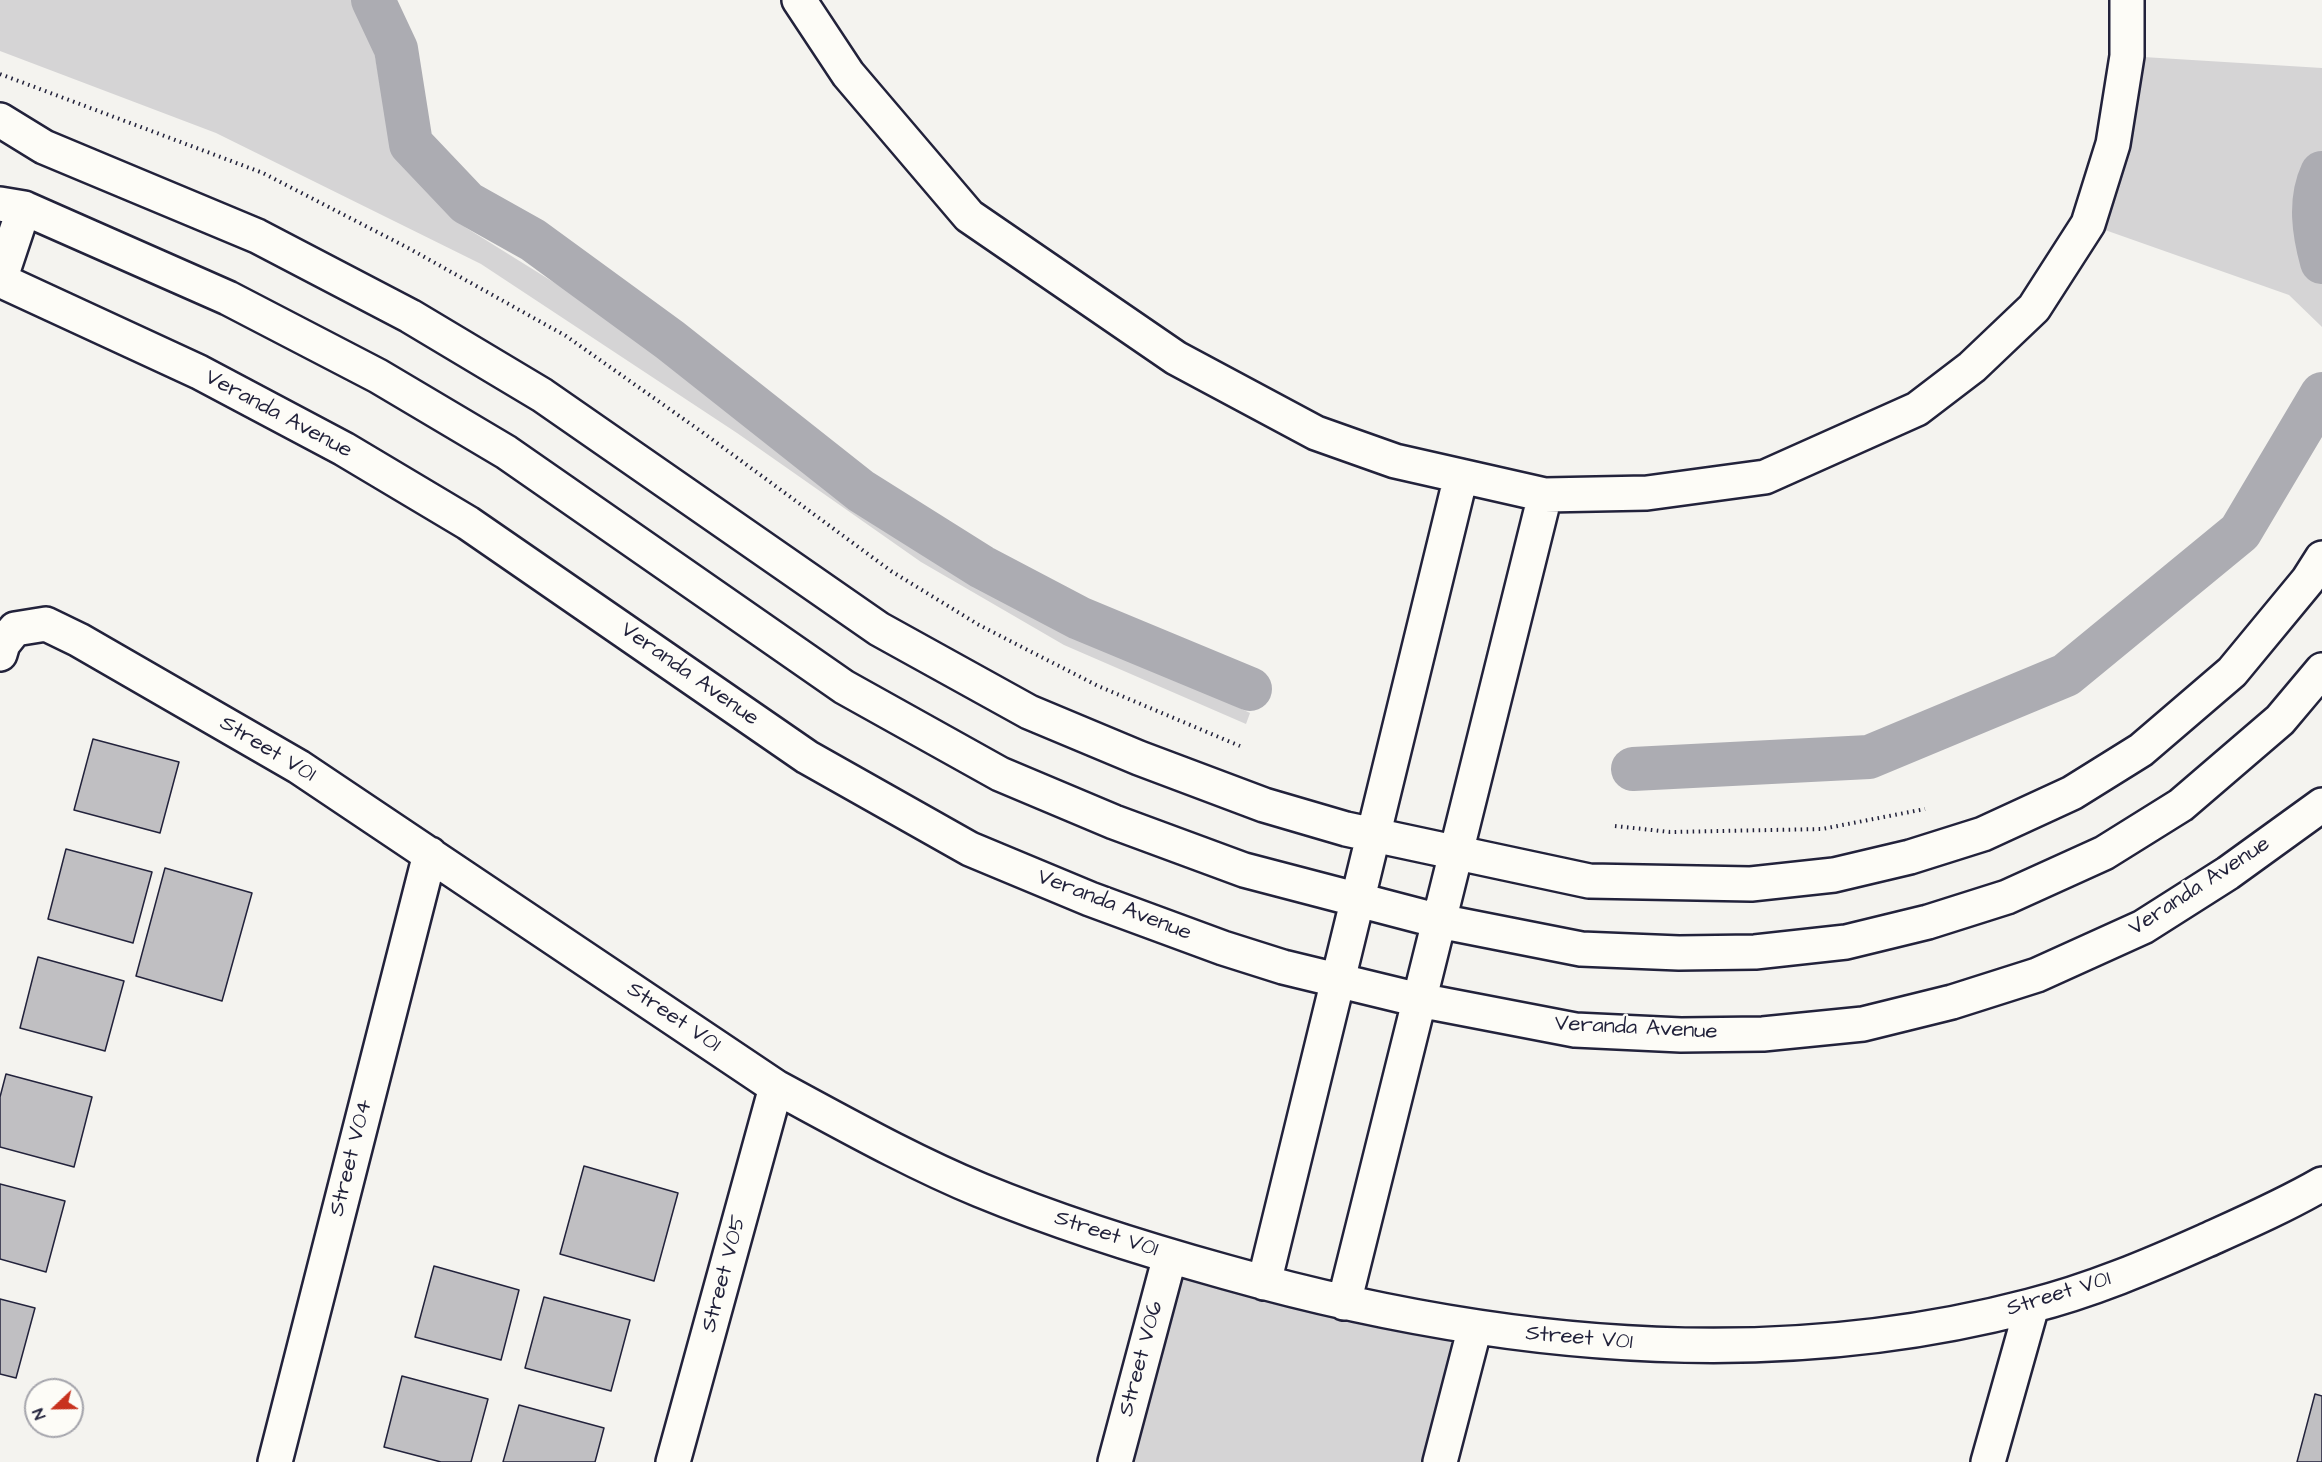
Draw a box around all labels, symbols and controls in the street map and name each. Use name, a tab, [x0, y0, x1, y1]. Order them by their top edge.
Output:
street label: Veranda Avenue	[200, 365, 356, 465]
street label: Veranda Avenue	[615, 618, 763, 732]
street label: Street V01	[214, 711, 320, 789]
street label: Veranda Avenue	[2125, 832, 2275, 942]
street label: Veranda Avenue	[1033, 865, 1195, 947]
street label: Street V01	[621, 977, 725, 1059]
street label: Veranda Avenue	[1554, 1012, 1718, 1046]
street label: Street V04	[325, 1097, 379, 1219]
street label: Street V01	[1051, 1206, 1161, 1264]
street label: Street V05	[697, 1213, 753, 1335]
street label: Street V01	[2004, 1267, 2114, 1323]
street label: Street V06	[1114, 1299, 1170, 1419]
street label: Street V01	[1524, 1321, 1634, 1357]
north arrow	[24, 1378, 84, 1438]
text: N	[27, 1405, 51, 1423]

